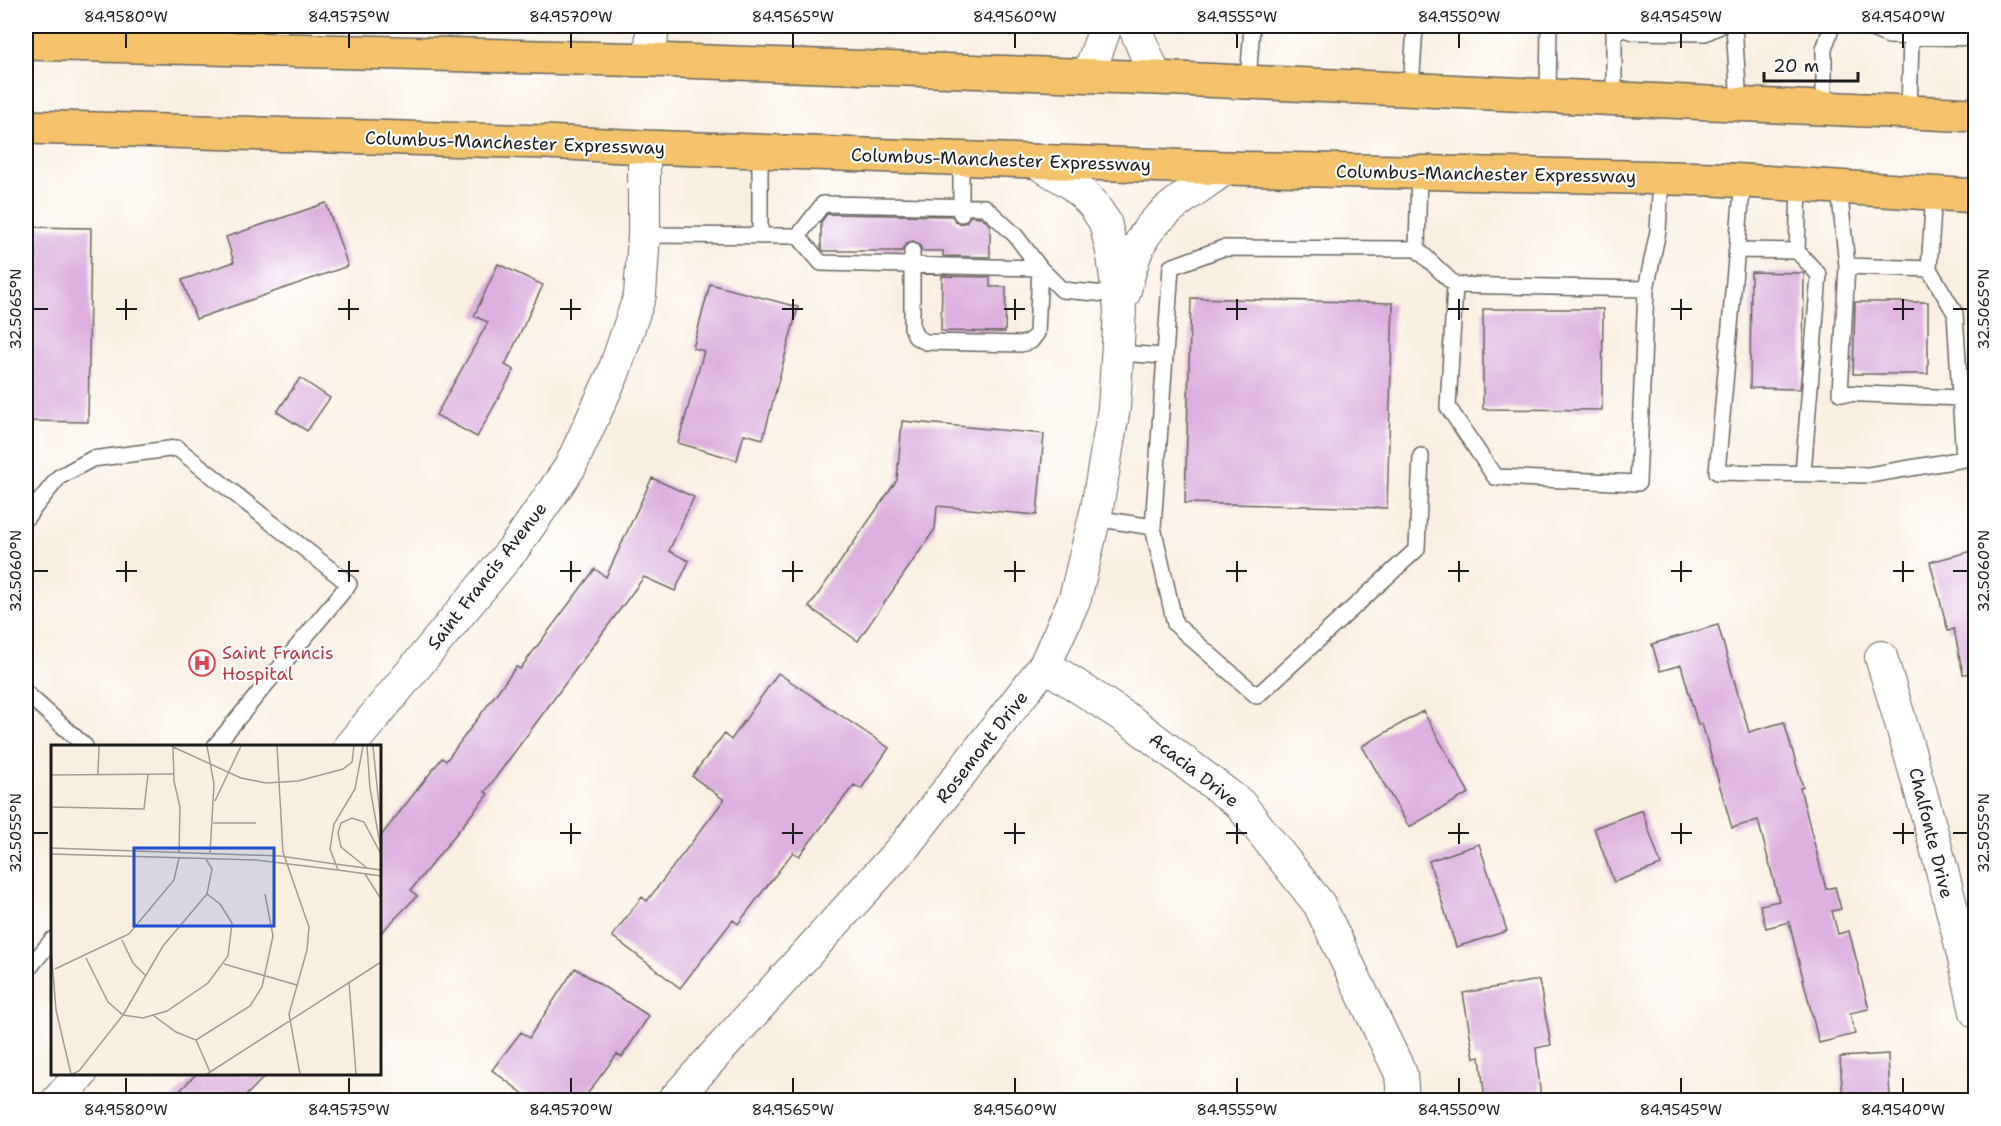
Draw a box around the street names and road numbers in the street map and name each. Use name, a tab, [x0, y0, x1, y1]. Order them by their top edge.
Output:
street label: Columbus-Manchester Expressway	[365, 126, 665, 160]
street label: Columbus-Manchester Expressway	[851, 143, 1151, 177]
street label: Columbus-Manchester Expressway	[1336, 159, 1636, 189]
street label: Saint Francis Avenue	[422, 497, 552, 655]
street label: Rosemont Drive	[931, 686, 1033, 808]
street label: Acacia Drive	[1144, 727, 1244, 813]
street label: Chalfonte Drive	[1903, 765, 1959, 901]

